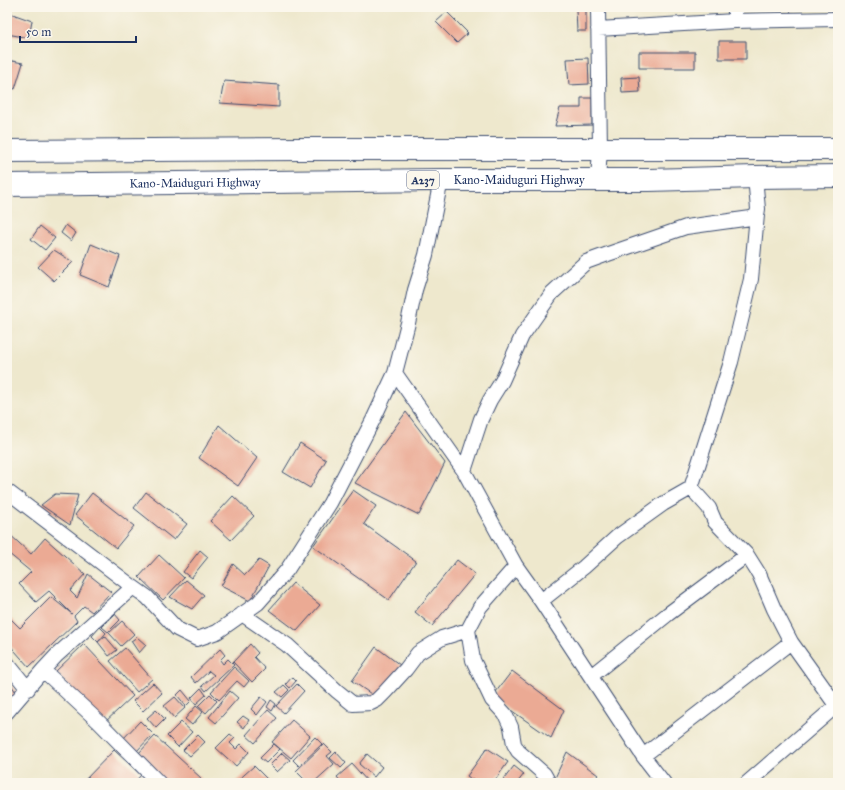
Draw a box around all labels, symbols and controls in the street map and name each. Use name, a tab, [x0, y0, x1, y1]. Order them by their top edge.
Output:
scale bar	[20, 18, 136, 44]
text: 50 m	[26, 25, 51, 39]
road number: A237	[407, 171, 439, 189]
street label: Kano-Maiduguri Highway	[453, 173, 585, 188]
street label: Kano-Maiduguri Highway	[129, 175, 261, 191]

